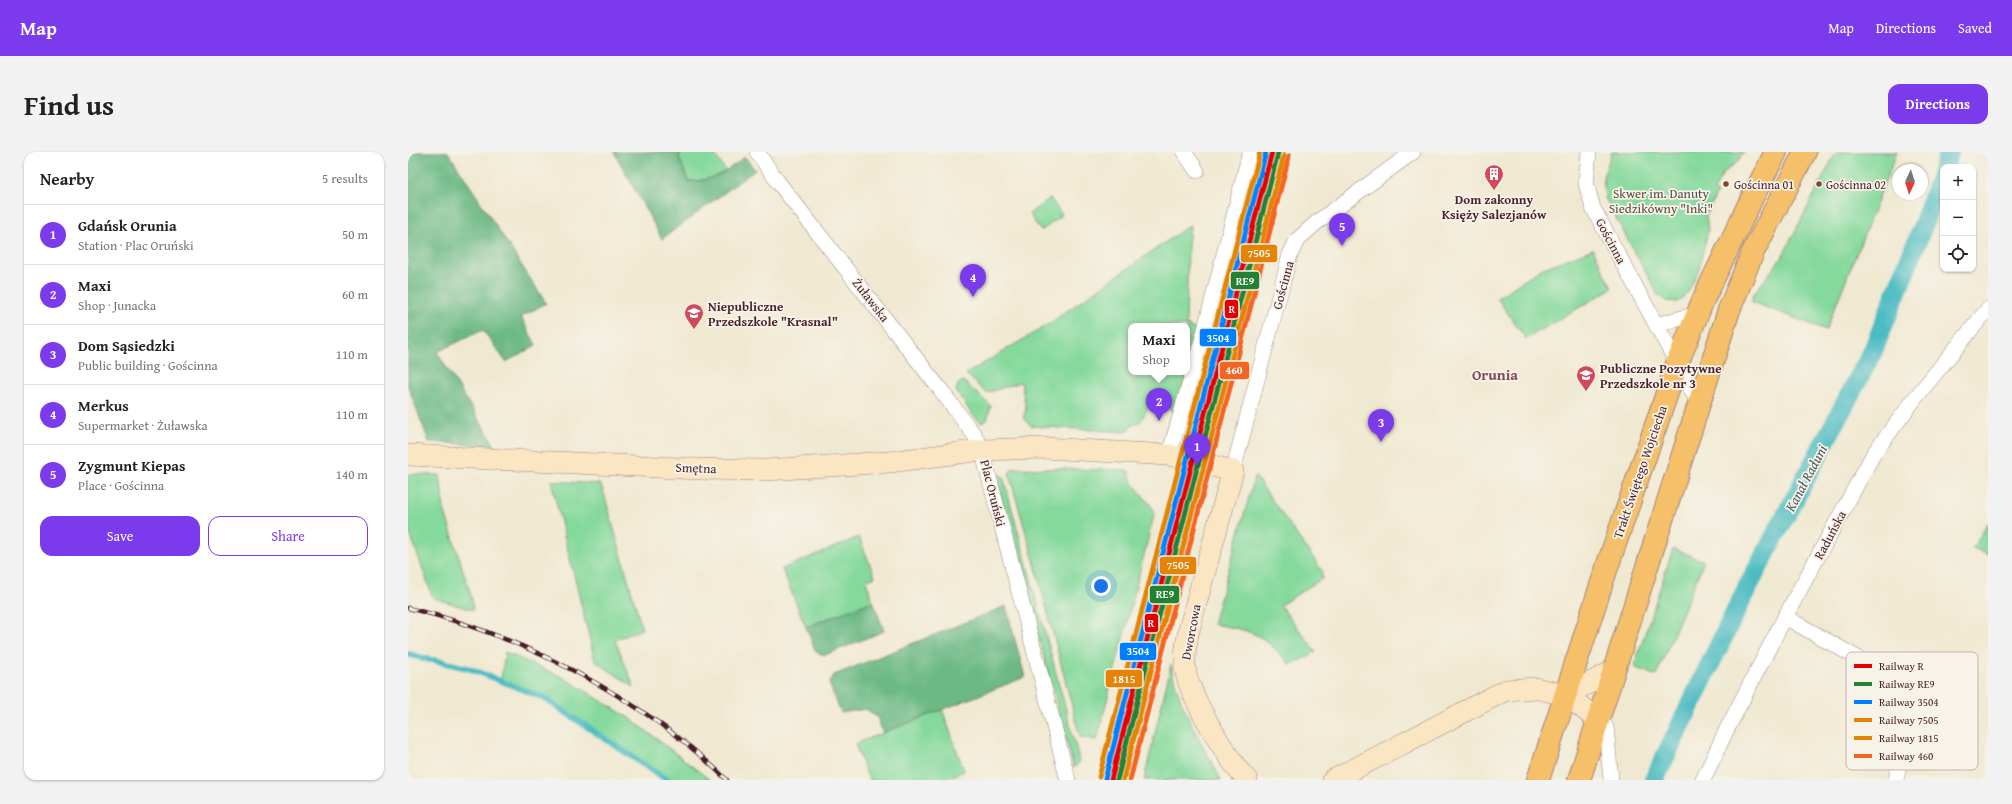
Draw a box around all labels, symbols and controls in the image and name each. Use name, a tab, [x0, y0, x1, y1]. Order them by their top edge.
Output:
text: Map	[20, 14, 57, 42]
text: Map	[1828, 18, 1854, 38]
text: Directions	[1876, 18, 1936, 38]
text: Saved	[1958, 18, 1992, 38]
text: Find us	[24, 84, 114, 125]
button: Directions	[1888, 84, 1988, 124]
building icon: Dom zakonny Księży Salezjanów	[1483, 163, 1505, 191]
north arrow	[1892, 164, 1928, 200]
map controls	[1940, 164, 1976, 272]
button: +	[1940, 164, 1976, 200]
text: Nearby	[40, 166, 94, 191]
text: 5 results	[322, 169, 368, 188]
place label: Gościnna 01	[1734, 176, 1794, 193]
place label: Gościnna 02	[1826, 176, 1886, 193]
marker: Gościnna 01	[1721, 179, 1731, 189]
marker: Gościnna 02	[1814, 179, 1824, 189]
park label: Skwer im. Danuty Siedzikówny "Inki"	[1609, 184, 1713, 218]
place label: Dom zakonny Księży Salezjanów	[1442, 190, 1547, 224]
button: −	[1940, 200, 1976, 236]
pin: 5	[1329, 213, 1355, 246]
text: Gdańsk Orunia	[78, 215, 177, 236]
street label: Gościnna	[1591, 215, 1631, 268]
text: 1	[50, 225, 56, 244]
text: 50 m	[342, 225, 368, 244]
text: Station · Plac Oruński	[78, 236, 194, 255]
button: locate	[1940, 236, 1976, 272]
line badge: 7505	[1240, 244, 1278, 263]
text: 7505	[1248, 245, 1271, 261]
street label: Gościnna	[1267, 258, 1299, 311]
pin: 4	[960, 264, 986, 297]
line badge: RE9	[1230, 271, 1260, 290]
text: RE9	[1236, 273, 1254, 289]
street label: Żuławska	[848, 274, 895, 327]
text: Maxi	[78, 275, 111, 296]
text: 2	[50, 285, 56, 304]
text: 60 m	[342, 285, 368, 304]
text: Shop · Junacka	[78, 296, 156, 315]
place label: Niepubliczne Przedszkole "Krasnal"	[708, 297, 838, 331]
line badge: R	[1224, 299, 1239, 319]
text: R	[1229, 301, 1236, 317]
school or university icon: Niepubliczne Przedszkole "Krasnal"	[683, 302, 705, 330]
popup	[1128, 323, 1190, 375]
line badge: 3504	[1199, 328, 1237, 347]
text: Maxi	[1142, 329, 1176, 350]
text: 3504	[1207, 330, 1230, 346]
text: Dom Sąsiedzki	[78, 335, 175, 356]
text: 3	[50, 345, 56, 364]
text: 110 m	[336, 345, 368, 364]
text: Shop	[1142, 350, 1170, 369]
text: Public building · Gościnna	[78, 356, 218, 375]
place label: Publiczne Pozytywne Przedszkole nr 3	[1600, 359, 1722, 393]
line badge: 460	[1219, 361, 1250, 380]
text: 460	[1225, 362, 1243, 378]
district label: Orunia	[1472, 364, 1518, 385]
school or university icon: Publiczne Pozytywne Przedszkole nr 3	[1575, 364, 1597, 392]
pin: 2	[1146, 388, 1172, 421]
text: Merkus	[78, 395, 129, 416]
street label: Trakt Świętego Wojciecha	[1608, 402, 1672, 541]
text: 4	[50, 405, 56, 424]
text: 110 m	[336, 405, 368, 424]
pin: 3	[1368, 409, 1394, 442]
text: Supermarket · Żuławska	[78, 416, 208, 435]
pin: 1	[1184, 433, 1210, 466]
water label: Kanał Raduni	[1780, 441, 1832, 516]
text: Zygmunt Kiepas	[78, 455, 185, 476]
street label: Smętna	[675, 458, 718, 478]
street label: Plac Oruński	[976, 458, 1011, 529]
text: 5	[50, 465, 56, 484]
text: 140 m	[336, 465, 368, 484]
text: Place · Gościnna	[78, 476, 164, 495]
street label: Raduńska	[1809, 506, 1851, 563]
button: Save	[40, 516, 200, 556]
button: Share	[208, 516, 368, 556]
line badge: 7505	[1159, 556, 1197, 575]
text: 7505	[1167, 557, 1190, 573]
your location	[1091, 576, 1111, 596]
line badge: RE9	[1149, 585, 1180, 604]
text: RE9	[1156, 586, 1174, 602]
street label: Dworcowa	[1176, 602, 1206, 661]
line badge: R	[1144, 613, 1159, 633]
text: R	[1148, 615, 1155, 631]
line badge: 3504	[1119, 642, 1157, 661]
text: 3504	[1127, 643, 1150, 659]
legend	[1846, 652, 1978, 770]
text: Railway R	[1879, 658, 1924, 674]
line badge: 1815	[1105, 669, 1143, 688]
text: 1815	[1113, 671, 1136, 687]
text: Railway RE9	[1879, 676, 1935, 692]
text: Railway 3504	[1879, 694, 1939, 710]
text: Railway 7505	[1879, 712, 1939, 728]
text: Railway 1815	[1879, 730, 1939, 746]
text: Railway 460	[1879, 748, 1933, 764]

